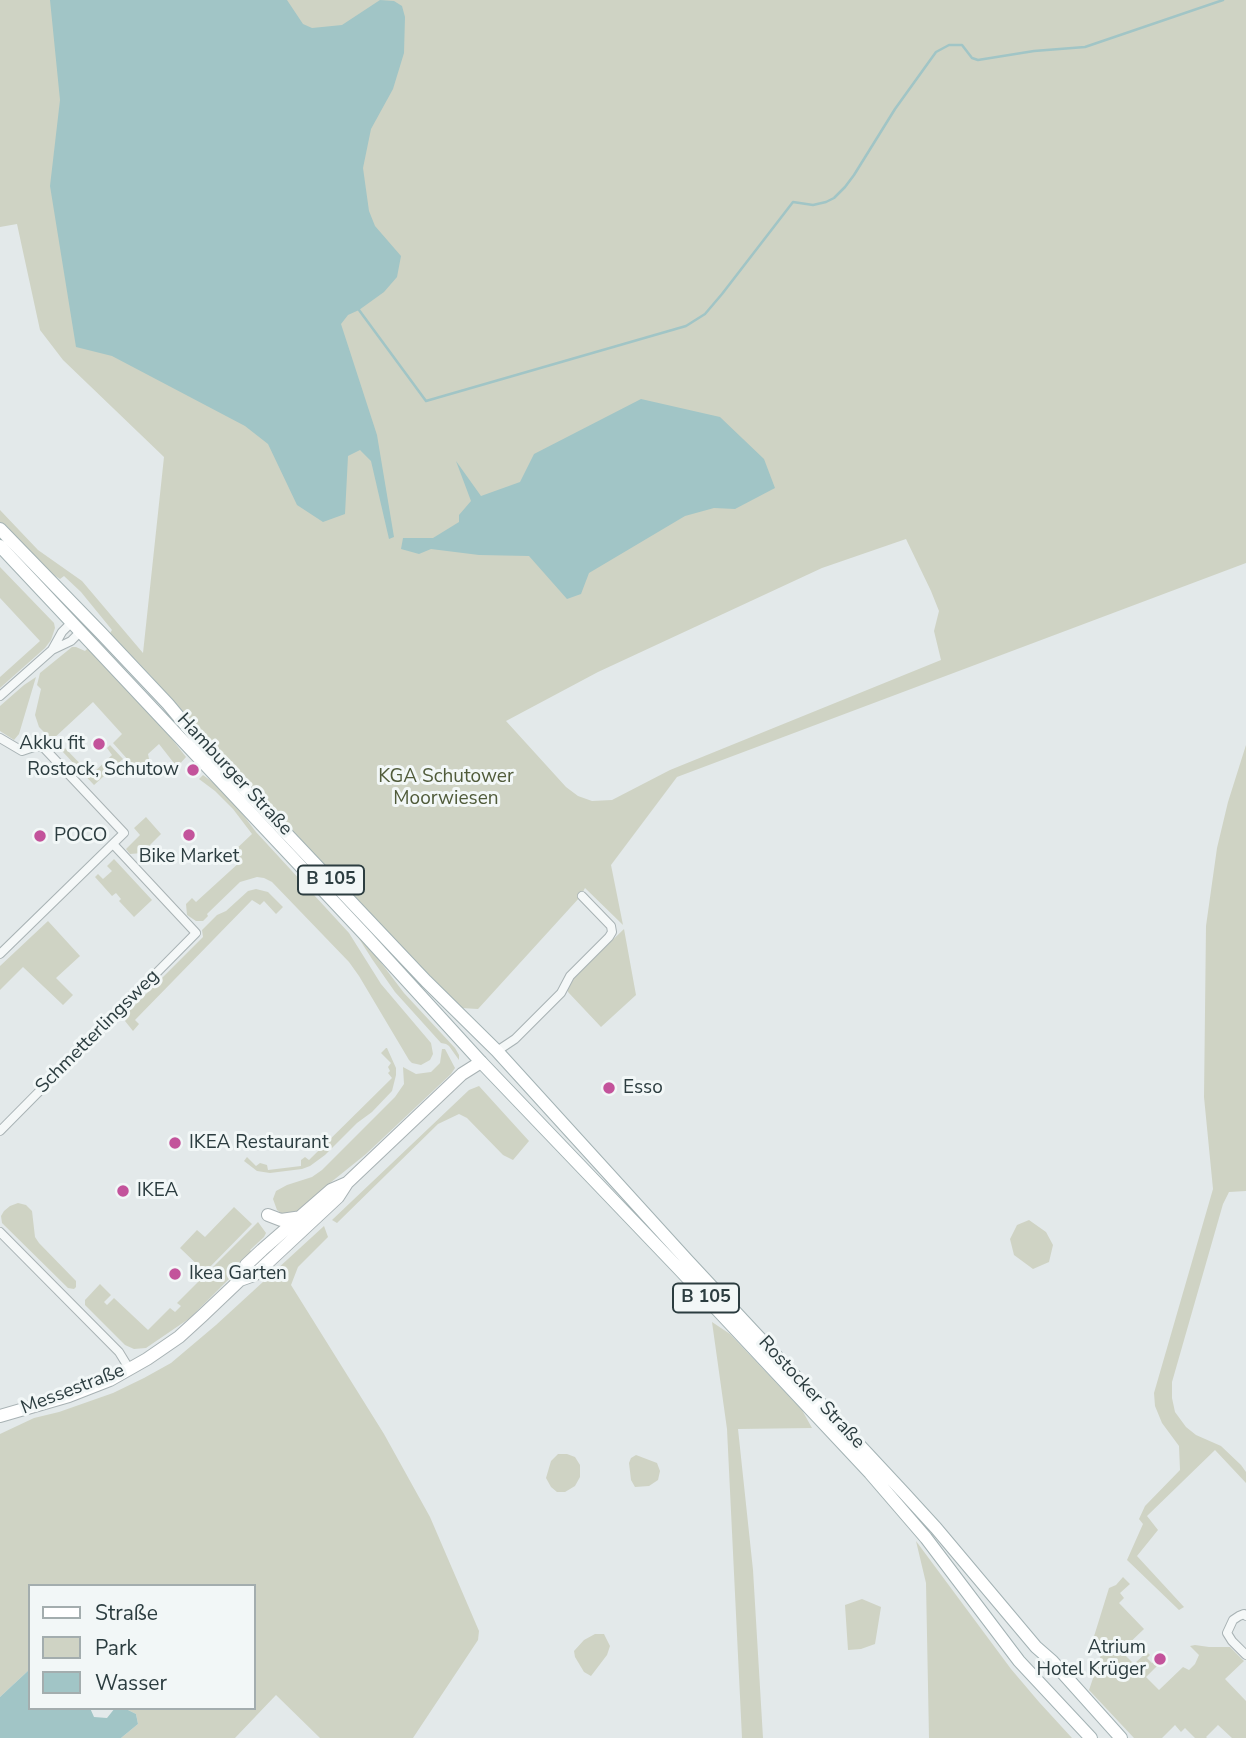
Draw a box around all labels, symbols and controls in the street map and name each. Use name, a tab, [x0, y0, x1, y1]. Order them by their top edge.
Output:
street label: Hamburger Straße	[171, 709, 297, 841]
place label: Akku fit	[19, 733, 85, 755]
marker: Akku fit	[91, 736, 107, 752]
place label: Rostock, Schutow	[27, 759, 179, 781]
marker: Rostock, Schutow	[185, 762, 201, 778]
park label: KGA Schutower Moorwiesen	[378, 766, 514, 810]
place label: POCO	[54, 825, 107, 847]
marker: Bike Market	[181, 827, 197, 843]
marker: POCO	[32, 828, 48, 844]
place label: Bike Market	[139, 846, 239, 868]
road number: B 105	[298, 866, 364, 894]
street label: Schmetterlingsweg	[31, 965, 165, 1099]
place label: Esso	[623, 1077, 663, 1099]
marker: Esso	[601, 1080, 617, 1096]
place label: IKEA Restaurant	[189, 1132, 329, 1154]
marker: IKEA Restaurant	[167, 1135, 183, 1151]
place label: IKEA	[137, 1180, 178, 1202]
marker: IKEA	[115, 1183, 131, 1199]
place label: Ikea Garten	[189, 1263, 287, 1285]
marker: Ikea Garten	[167, 1266, 183, 1282]
road number: B 105	[673, 1283, 739, 1312]
street label: Rostocker Straße	[753, 1332, 869, 1454]
street label: Messestraße	[18, 1360, 128, 1420]
legend	[28, 1584, 256, 1710]
text: Straße	[95, 1599, 158, 1627]
text: Park	[95, 1634, 137, 1662]
place label: Atrium Hotel Krüger	[1037, 1637, 1146, 1681]
marker: Atrium Hotel Krüger	[1152, 1651, 1168, 1667]
text: Wasser	[95, 1669, 167, 1697]

